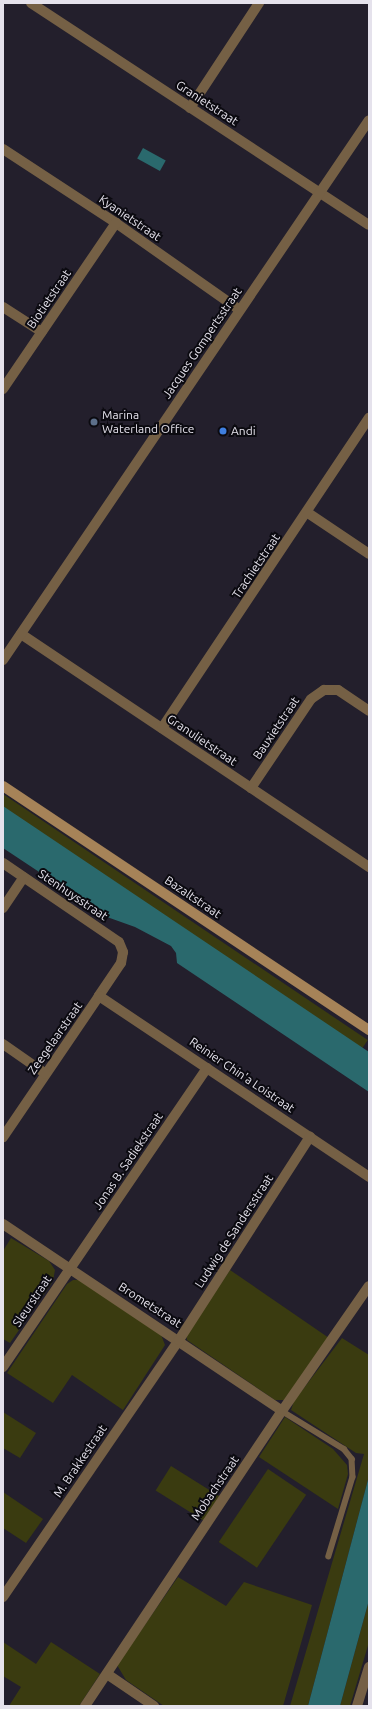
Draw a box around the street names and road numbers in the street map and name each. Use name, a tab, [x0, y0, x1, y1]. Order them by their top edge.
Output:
street label: Granietstraat	[173, 78, 241, 128]
street label: Kyanietstraat	[96, 192, 164, 244]
street label: Biotietstraat	[24, 267, 74, 331]
street label: Jacques Gompertsstraat	[159, 285, 245, 401]
street label: Trachietstraat	[229, 531, 283, 601]
street label: Bauxietstraat	[250, 694, 302, 762]
street label: Granulietstraat	[164, 711, 240, 769]
street label: Stenhuysstraat	[36, 866, 110, 924]
street label: Bazaltstraat	[162, 873, 224, 921]
street label: Zeegelaarstraat	[25, 999, 85, 1077]
street label: Reinier Chin'a Loistraat	[187, 1034, 297, 1116]
street label: Jonas B. Sadiekstraat	[90, 1110, 166, 1212]
street label: Ludwig de Sandersstraat	[192, 1172, 276, 1290]
street label: Sleurstraat	[10, 1273, 54, 1329]
street label: Brometstraat	[116, 1279, 184, 1331]
street label: M. Brakkestraat	[50, 1422, 110, 1500]
street label: Mobachstraat	[188, 1453, 242, 1523]

